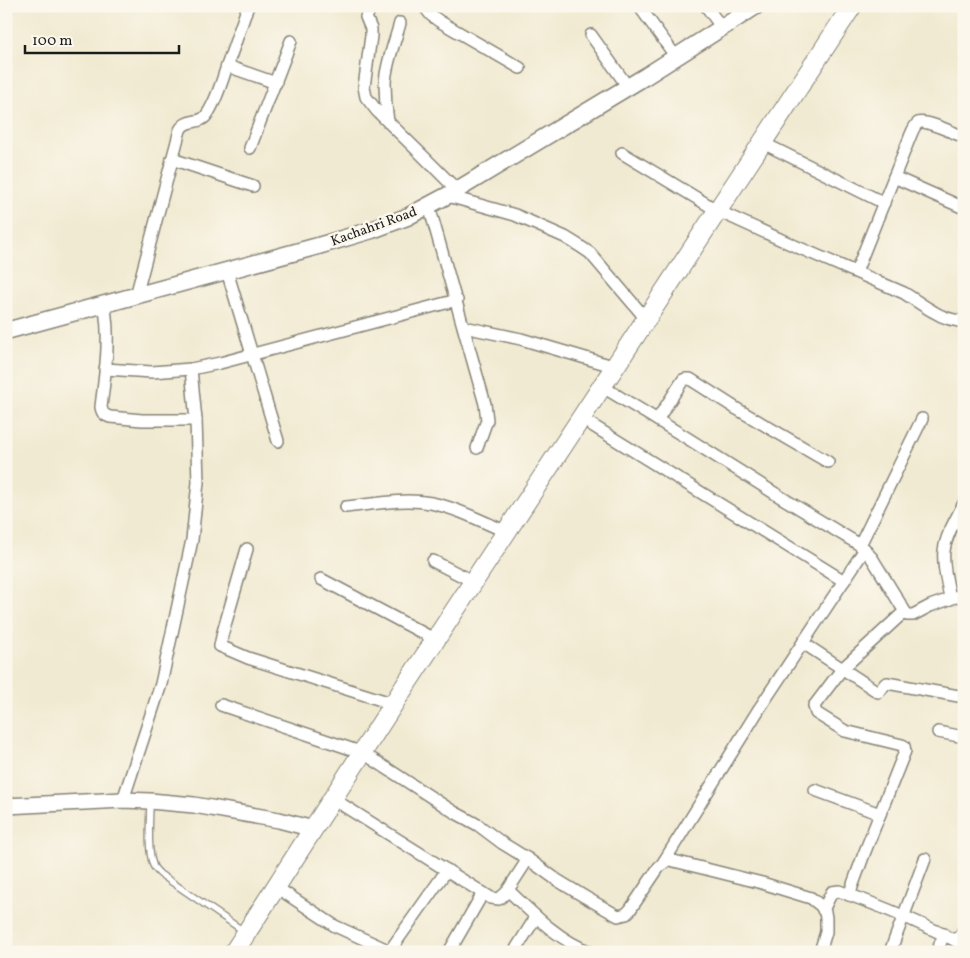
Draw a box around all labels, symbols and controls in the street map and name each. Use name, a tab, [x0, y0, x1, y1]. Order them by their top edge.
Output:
scale bar	[25, 22, 179, 54]
text: 100 m	[32, 31, 72, 52]
street label: Kachahri Road	[328, 203, 420, 251]

